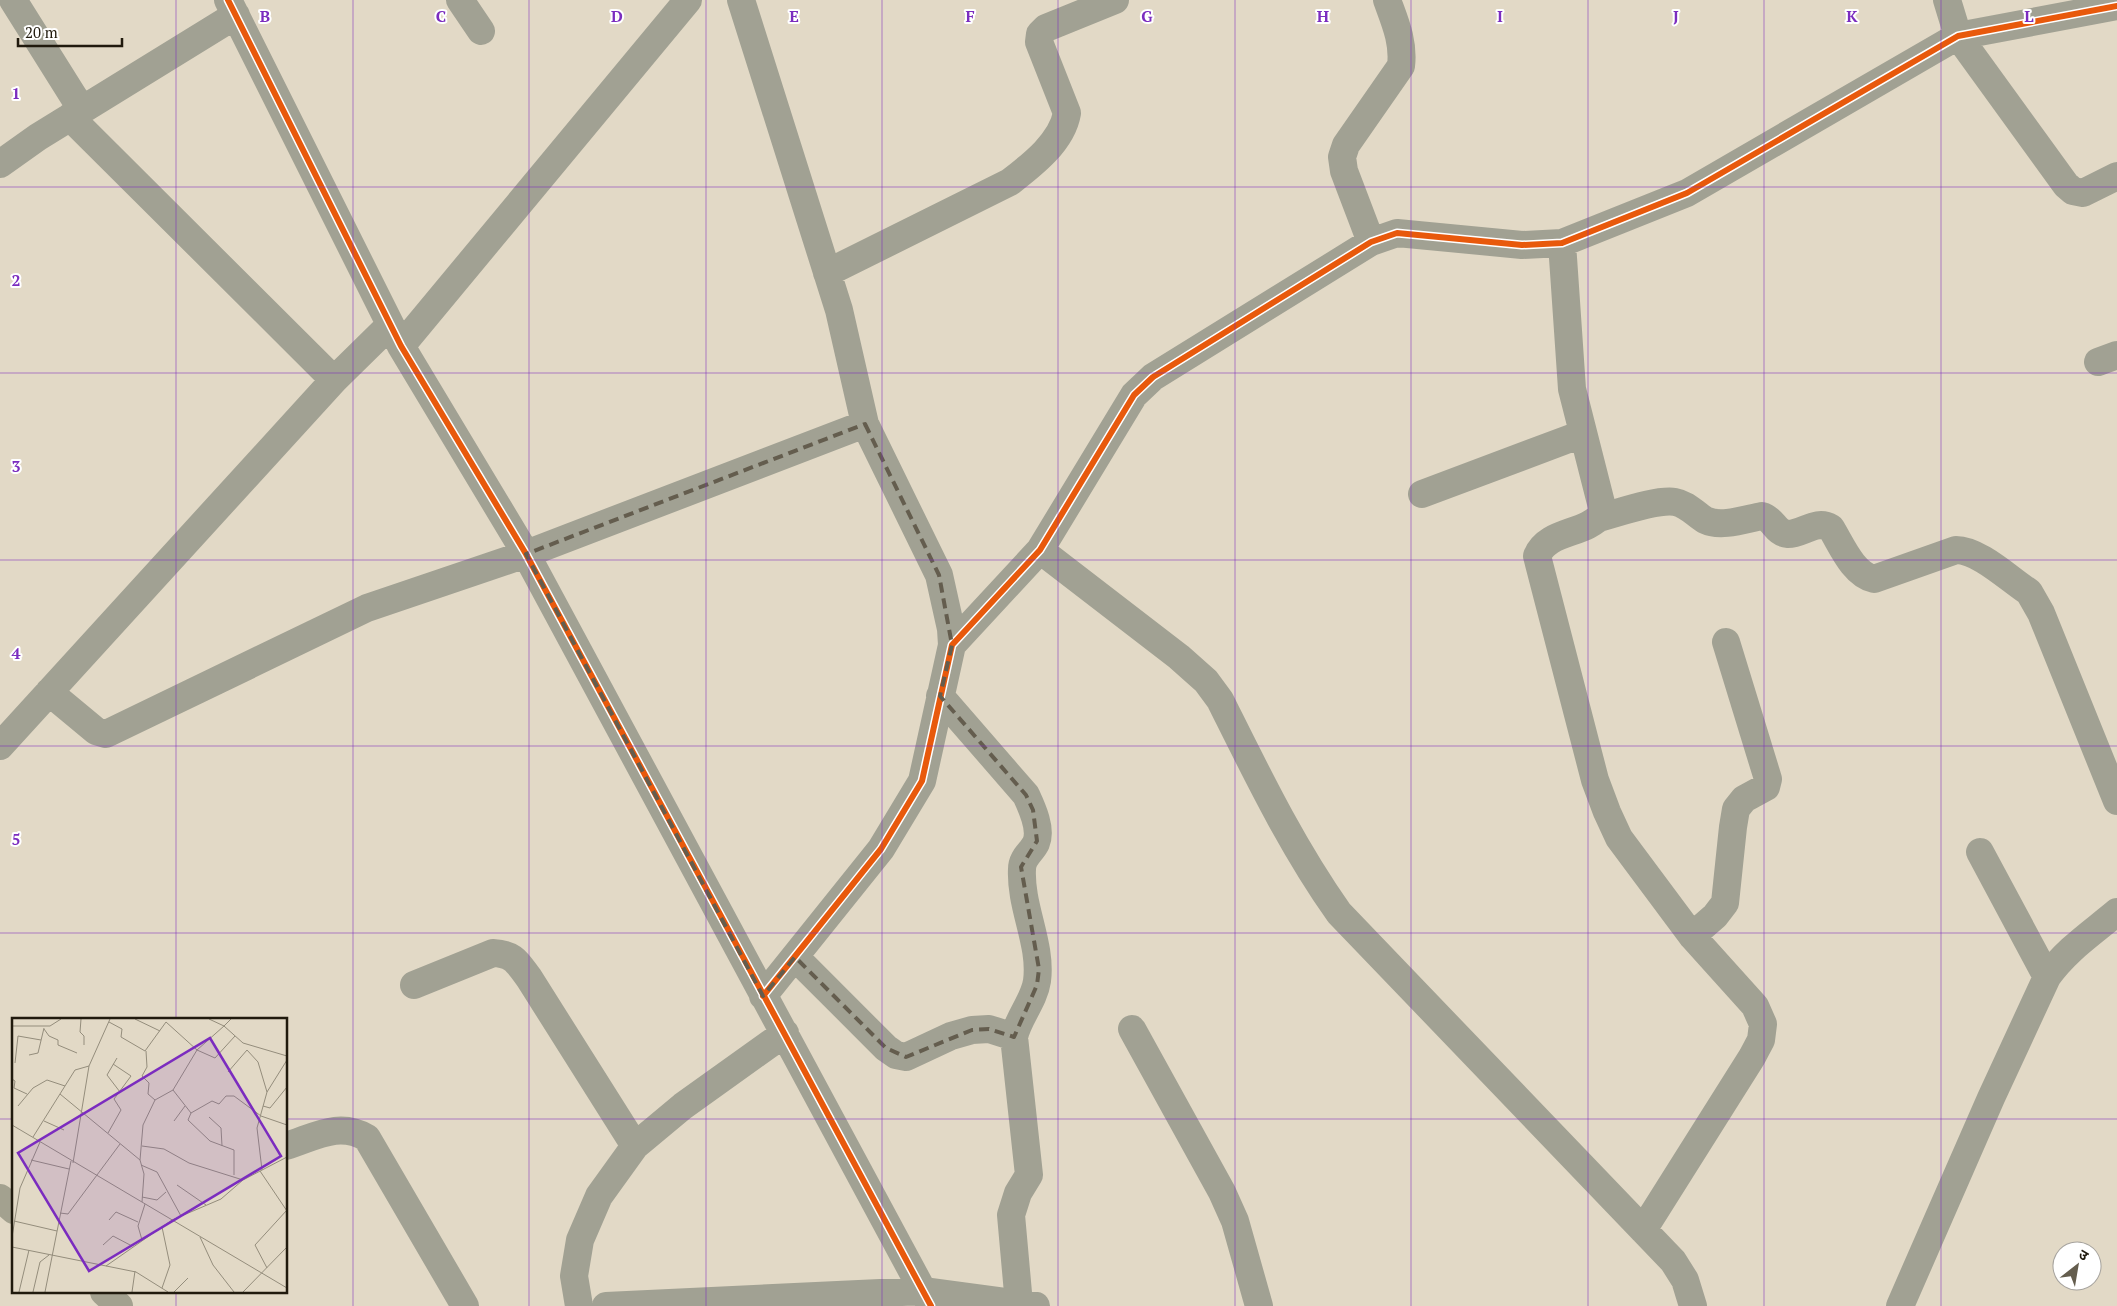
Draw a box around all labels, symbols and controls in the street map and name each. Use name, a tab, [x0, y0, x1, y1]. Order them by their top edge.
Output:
text: B	[260, 5, 270, 27]
text: C	[436, 5, 446, 27]
text: D	[611, 5, 623, 27]
text: E	[789, 5, 799, 27]
text: F	[965, 5, 975, 27]
text: G	[1141, 5, 1153, 27]
text: H	[1317, 5, 1329, 27]
text: I	[1497, 5, 1503, 27]
text: J	[1673, 5, 1679, 27]
text: K	[1846, 5, 1858, 27]
text: L	[2024, 5, 2034, 27]
scale bar	[18, 15, 121, 47]
text: 20 m	[25, 22, 58, 42]
text: 1	[11, 82, 21, 104]
text: 2	[11, 269, 21, 291]
text: 3	[11, 455, 21, 477]
text: 4	[11, 642, 21, 664]
text: 5	[11, 828, 21, 850]
inset map	[12, 1018, 288, 1294]
north arrow	[2052, 1241, 2102, 1291]
text: उ	[2076, 1244, 2093, 1265]

